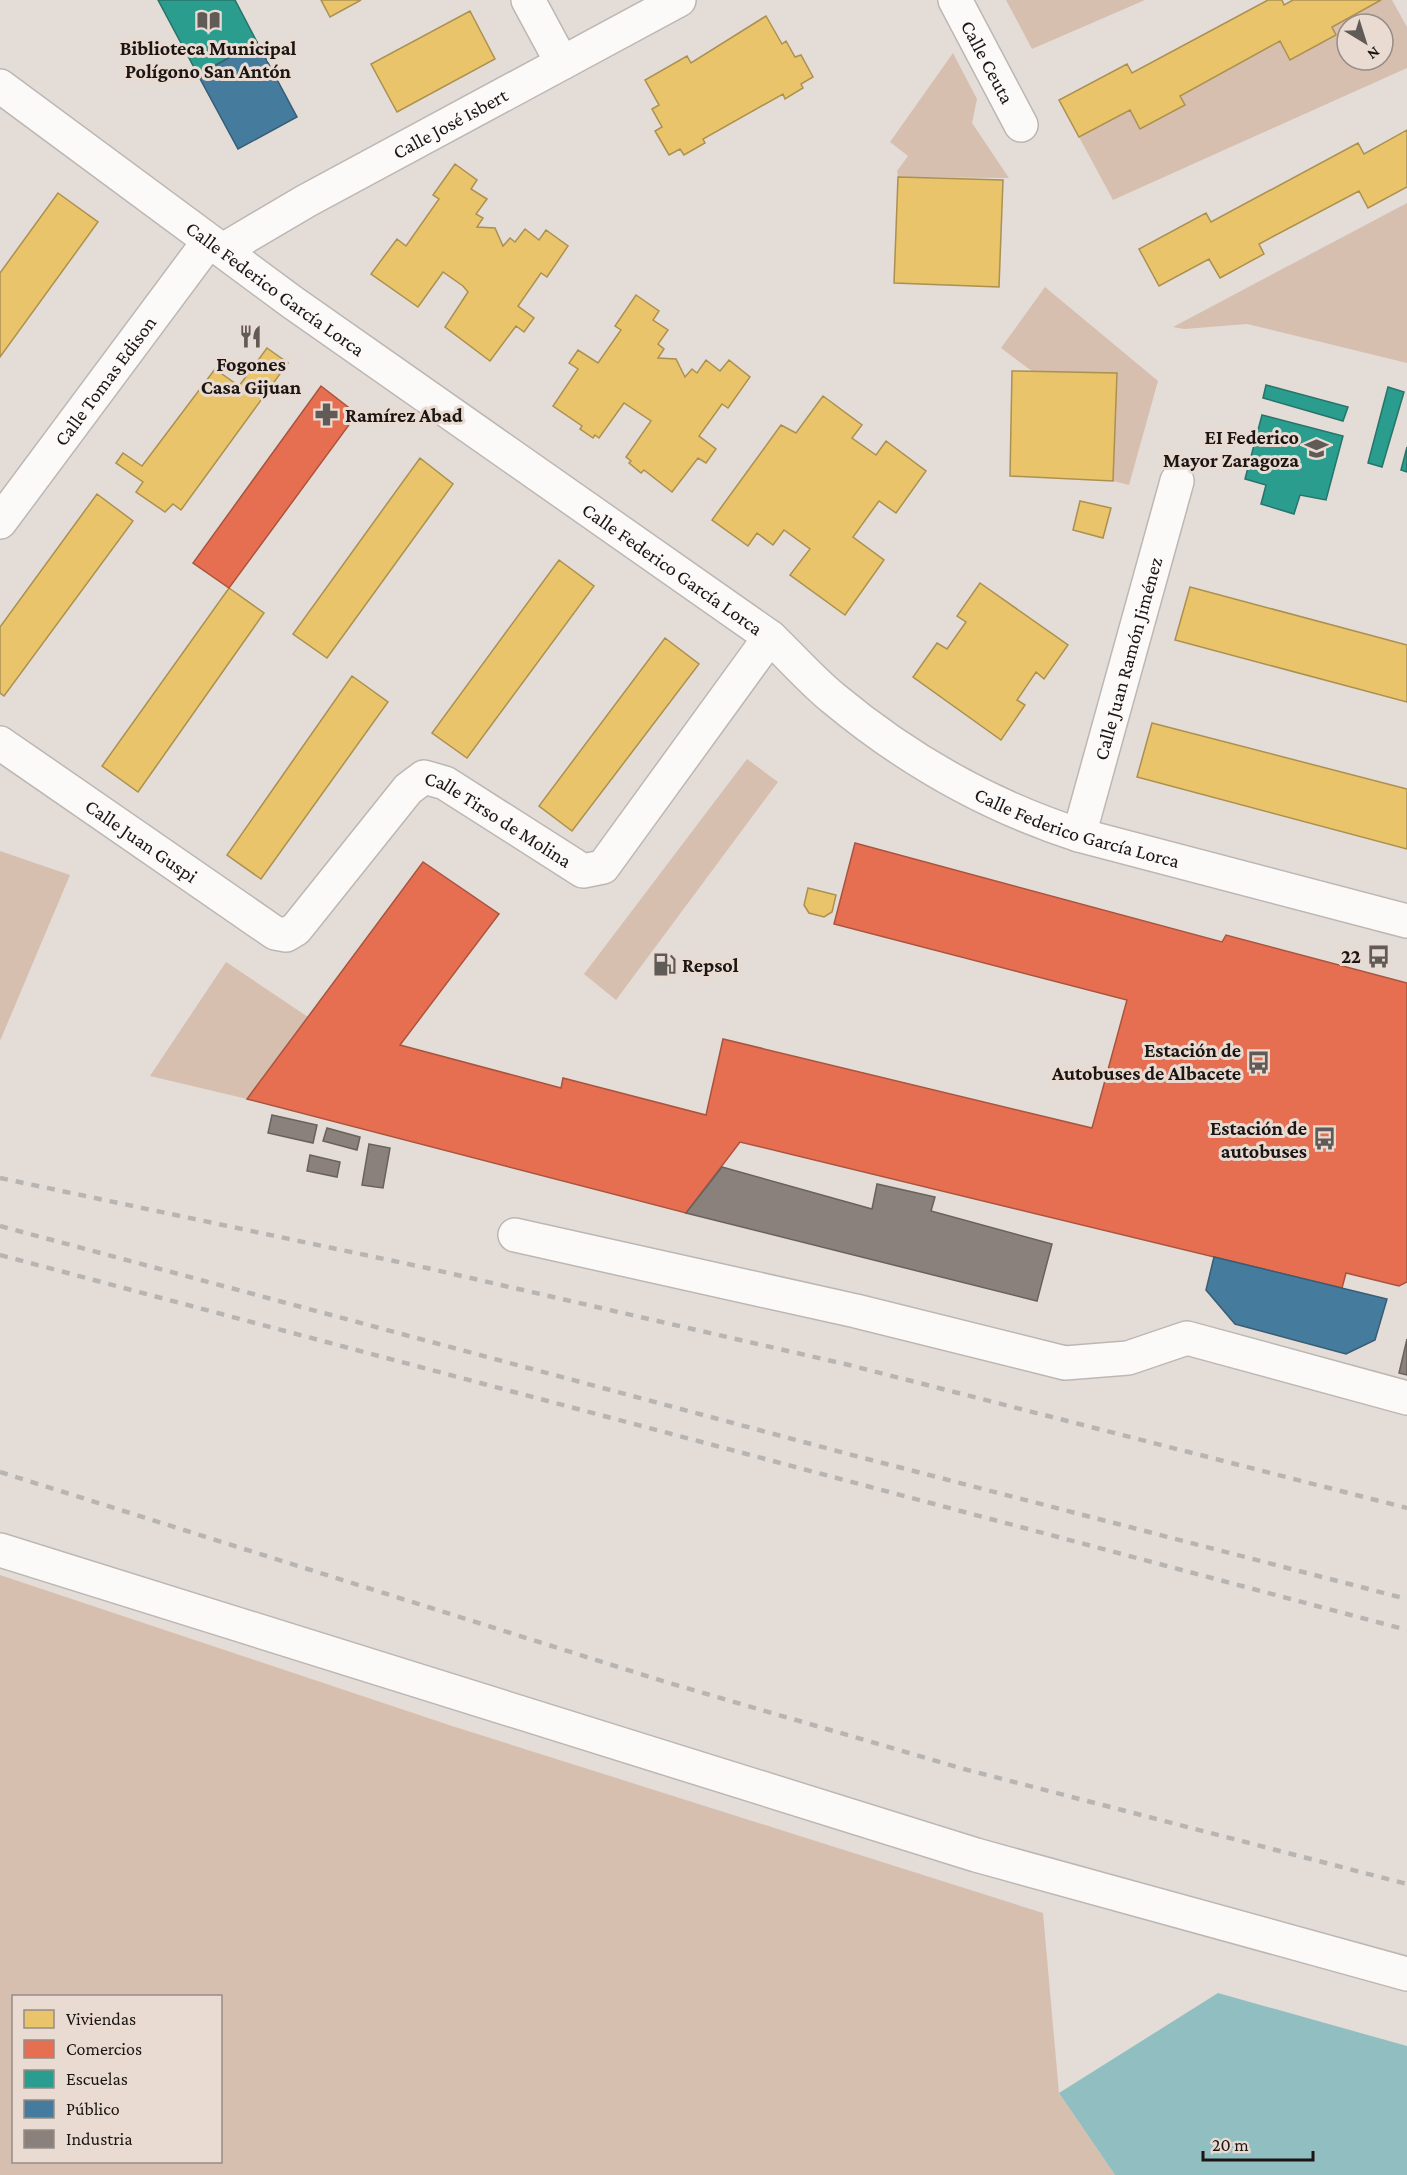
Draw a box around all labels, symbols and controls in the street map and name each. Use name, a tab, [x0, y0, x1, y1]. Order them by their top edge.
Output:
library icon: Biblioteca Municipal Polígono San Antón	[195, 8, 221, 34]
north arrow	[1335, 12, 1395, 72]
street label: Calle Ceuta	[957, 17, 1019, 107]
place label: Biblioteca Municipal Polígono San Antón	[120, 37, 297, 82]
text: N	[1364, 43, 1383, 64]
street label: Calle José Isbert	[389, 83, 511, 163]
street label: Calle Federico García Lorca	[182, 217, 369, 361]
street label: Calle Tomas Edison	[50, 311, 161, 450]
restaurant icon: Fogones Casa Gijuan	[238, 323, 264, 349]
place label: Fogones Casa Gijuan	[201, 353, 302, 399]
pharmacy icon: Ramírez Abad	[314, 402, 340, 428]
place label: Ramírez Abad	[345, 404, 463, 426]
place label: EI Federico Mayor Zaragoza	[1163, 426, 1299, 471]
school or university icon: EI Federico Mayor Zaragoza	[1304, 436, 1330, 462]
street label: Calle Federico García Lorca	[578, 498, 767, 640]
street label: Calle Juan Ramón Jiménez	[1089, 555, 1166, 762]
street label: Calle Tirso de Molina	[422, 767, 576, 872]
street label: Calle Federico García Lorca	[971, 783, 1182, 872]
street label: Calle Juan Guspi	[81, 794, 202, 887]
bus stop icon: 22	[1366, 943, 1392, 969]
place label: 22	[1341, 945, 1361, 967]
fuel station icon: Repsol	[651, 952, 677, 978]
place label: Repsol	[682, 954, 739, 976]
place label: Estación de Autobuses de Albacete	[1051, 1039, 1241, 1084]
bus stop icon: Estación de Autobuses de Albacete	[1246, 1049, 1272, 1075]
place label: Estación de autobuses	[1210, 1117, 1307, 1162]
bus stop icon: Estación de autobuses	[1312, 1126, 1338, 1152]
legend	[12, 1995, 222, 2163]
text: Viviendas	[66, 2009, 136, 2029]
text: Comercios	[66, 2039, 142, 2059]
text: Escuelas	[66, 2069, 128, 2089]
text: Público	[66, 2099, 120, 2119]
scale bar	[1203, 2124, 1312, 2162]
text: Industria	[66, 2129, 133, 2149]
text: 20 m	[1212, 2135, 1249, 2155]

